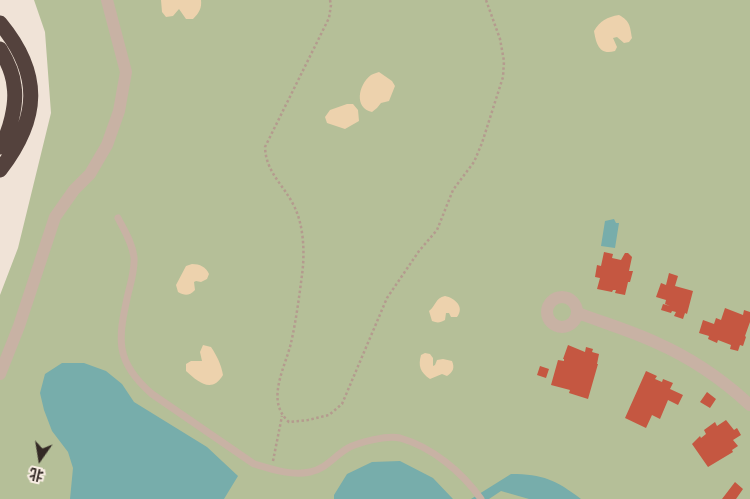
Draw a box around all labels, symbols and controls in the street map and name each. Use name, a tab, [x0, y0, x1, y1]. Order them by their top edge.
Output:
north arrow	[15, 434, 65, 484]
text: 北	[28, 464, 45, 484]

